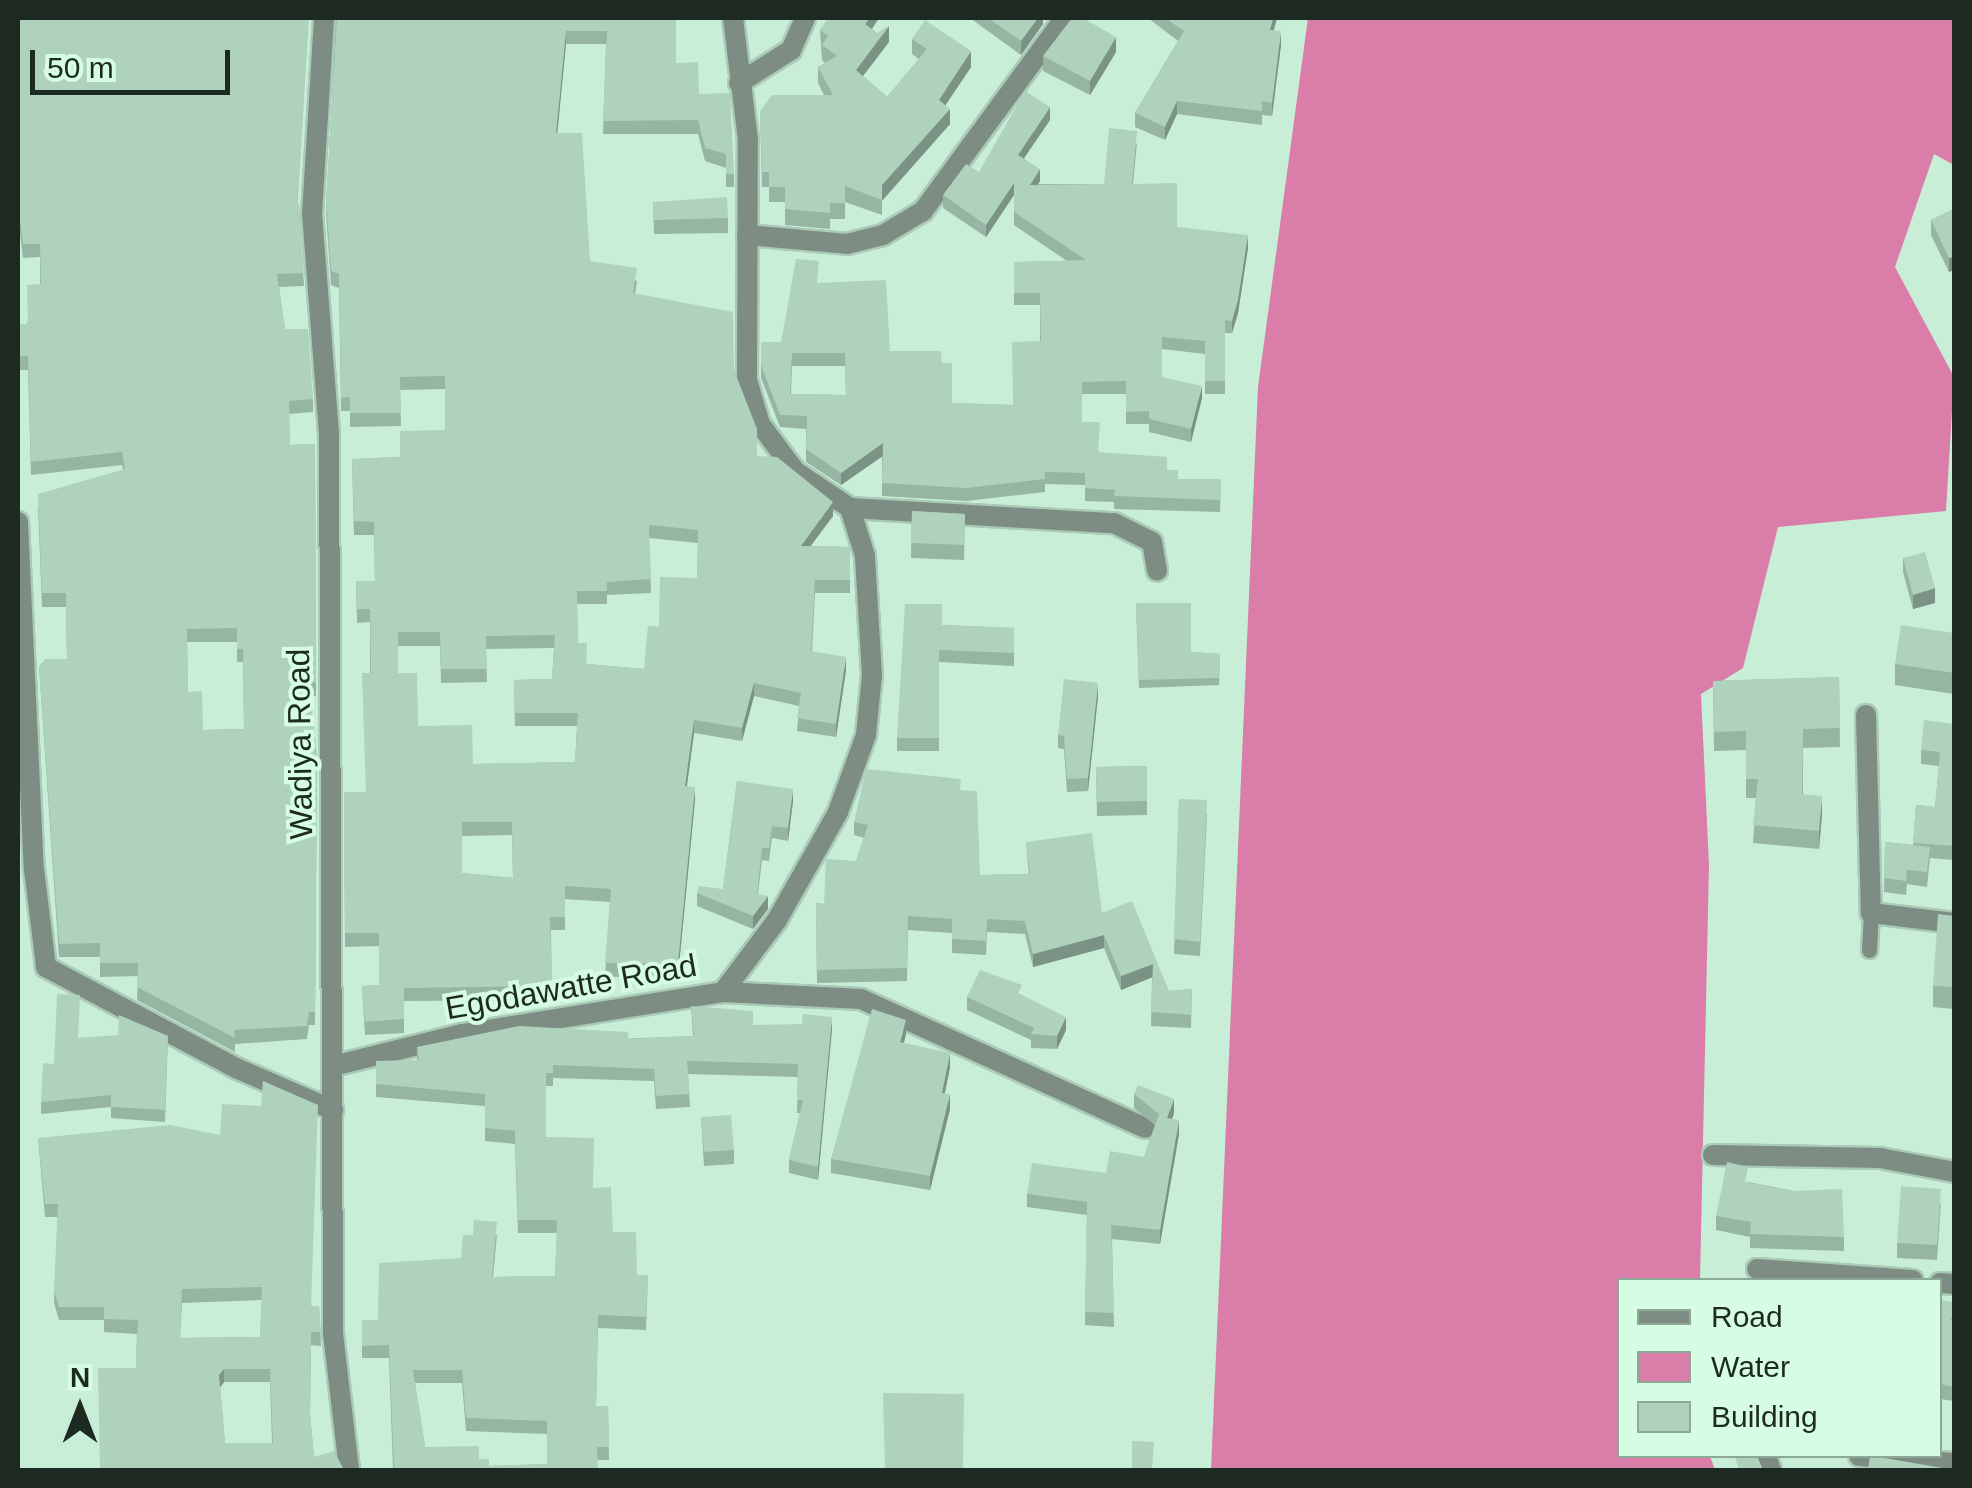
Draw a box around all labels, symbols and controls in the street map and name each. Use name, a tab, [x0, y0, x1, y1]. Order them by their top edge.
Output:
scale bar	[35, 30, 235, 92]
text: 50 m	[47, 51, 114, 84]
street label: Wadiya Road	[279, 648, 321, 840]
street label: Egodawatte Road	[442, 946, 700, 1028]
legend	[1617, 1278, 1942, 1458]
text: Road	[1711, 1300, 1783, 1333]
text: Water	[1711, 1350, 1790, 1383]
north arrow	[30, 1358, 130, 1458]
text: N	[70, 1362, 90, 1393]
text: Building	[1711, 1400, 1818, 1433]

